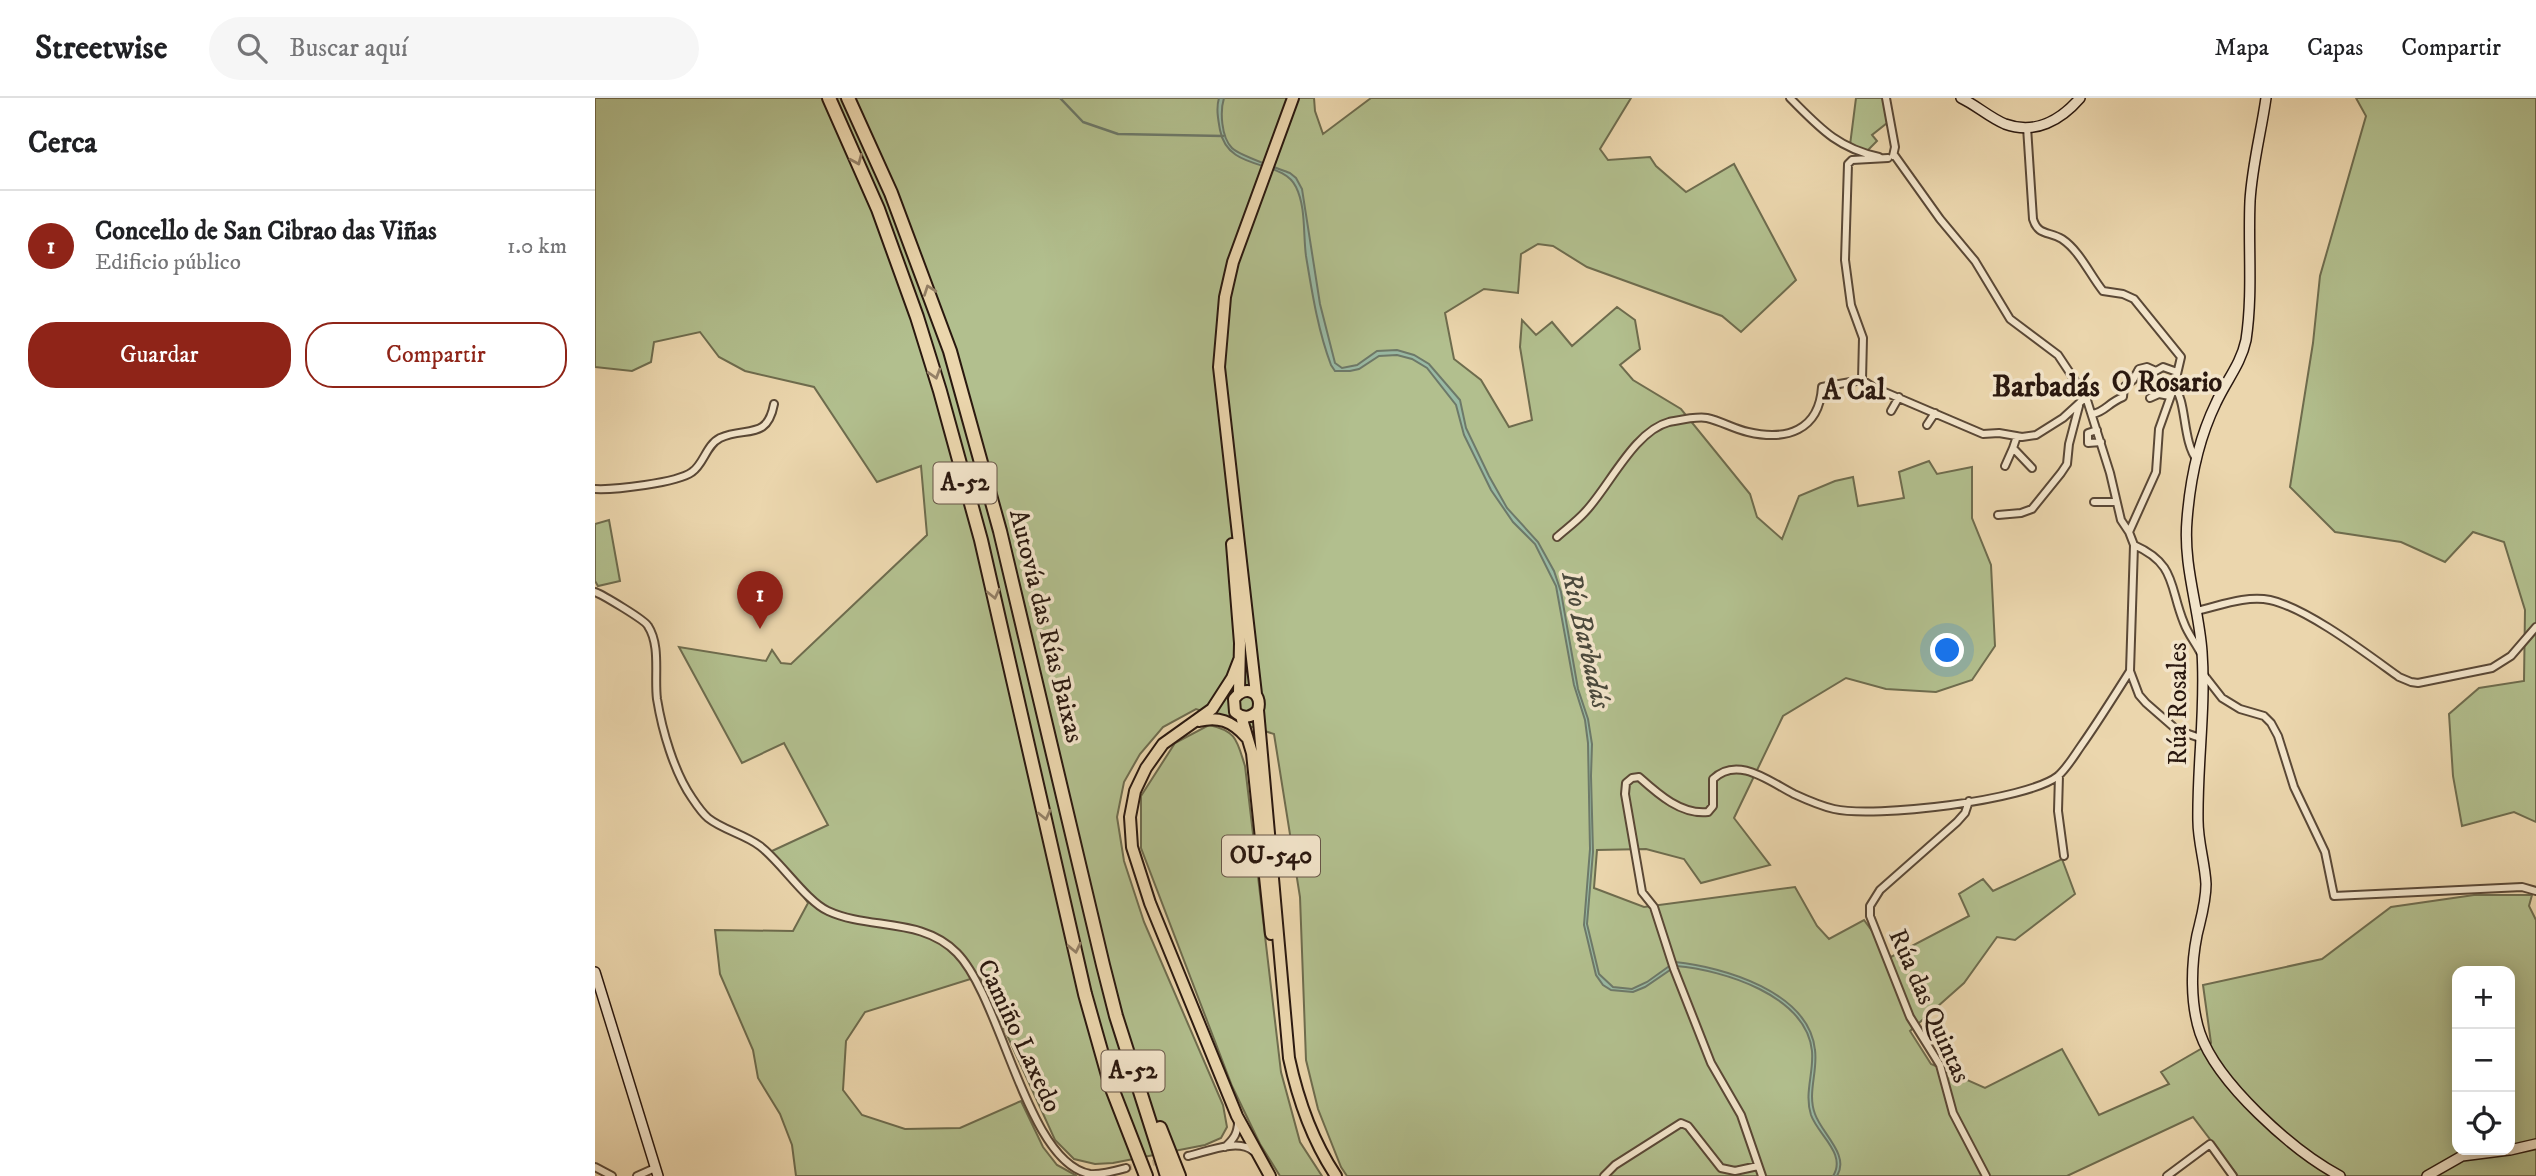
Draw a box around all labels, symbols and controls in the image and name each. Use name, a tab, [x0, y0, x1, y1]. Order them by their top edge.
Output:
search box	[209, 17, 699, 80]
text: Streetwise	[35, 28, 167, 69]
icon: search	[233, 29, 271, 67]
text: Buscar aquí	[289, 32, 408, 65]
text: Mapa	[2215, 33, 2269, 63]
text: Capas	[2307, 33, 2363, 63]
text: Compartir	[2401, 33, 2501, 63]
text: Cerca	[28, 125, 97, 162]
one-way arrow	[849, 153, 863, 166]
text: Concello de San Cibrao das Viñas	[95, 215, 437, 248]
text: 1	[47, 232, 55, 261]
text: 1.0 km	[507, 232, 567, 261]
text: Edificio público	[95, 248, 241, 277]
one-way arrow	[923, 285, 937, 297]
button: Guardar	[28, 322, 291, 388]
button: Compartir	[305, 322, 567, 388]
district label: O Rosario	[2112, 365, 2223, 400]
one-way arrow	[926, 368, 941, 380]
district label: Barbadás	[1992, 369, 2100, 406]
district label: A Cal	[1822, 373, 1886, 408]
road number: A-52	[933, 462, 997, 504]
street label: Autovía das Rías Baixas	[1001, 506, 1091, 746]
water label: Río Barbadás	[1553, 567, 1619, 713]
pin: 1	[737, 571, 783, 629]
one-way arrow	[985, 588, 1000, 600]
your location	[1930, 633, 1964, 667]
street label: Rúa Rosales	[2162, 642, 2195, 766]
one-way arrow	[1037, 809, 1052, 821]
road number: OU-540	[1222, 836, 1320, 876]
street label: Rúa das Quintas	[1880, 924, 1978, 1088]
one-way arrow	[1067, 942, 1082, 954]
street label: Camiño Laxedo	[969, 954, 1069, 1118]
map controls	[2452, 966, 2515, 1155]
button: +	[2452, 966, 2515, 1029]
button: −	[2452, 1029, 2515, 1092]
road number: A-52	[1101, 1051, 1165, 1091]
button: locate	[2452, 1092, 2515, 1155]

